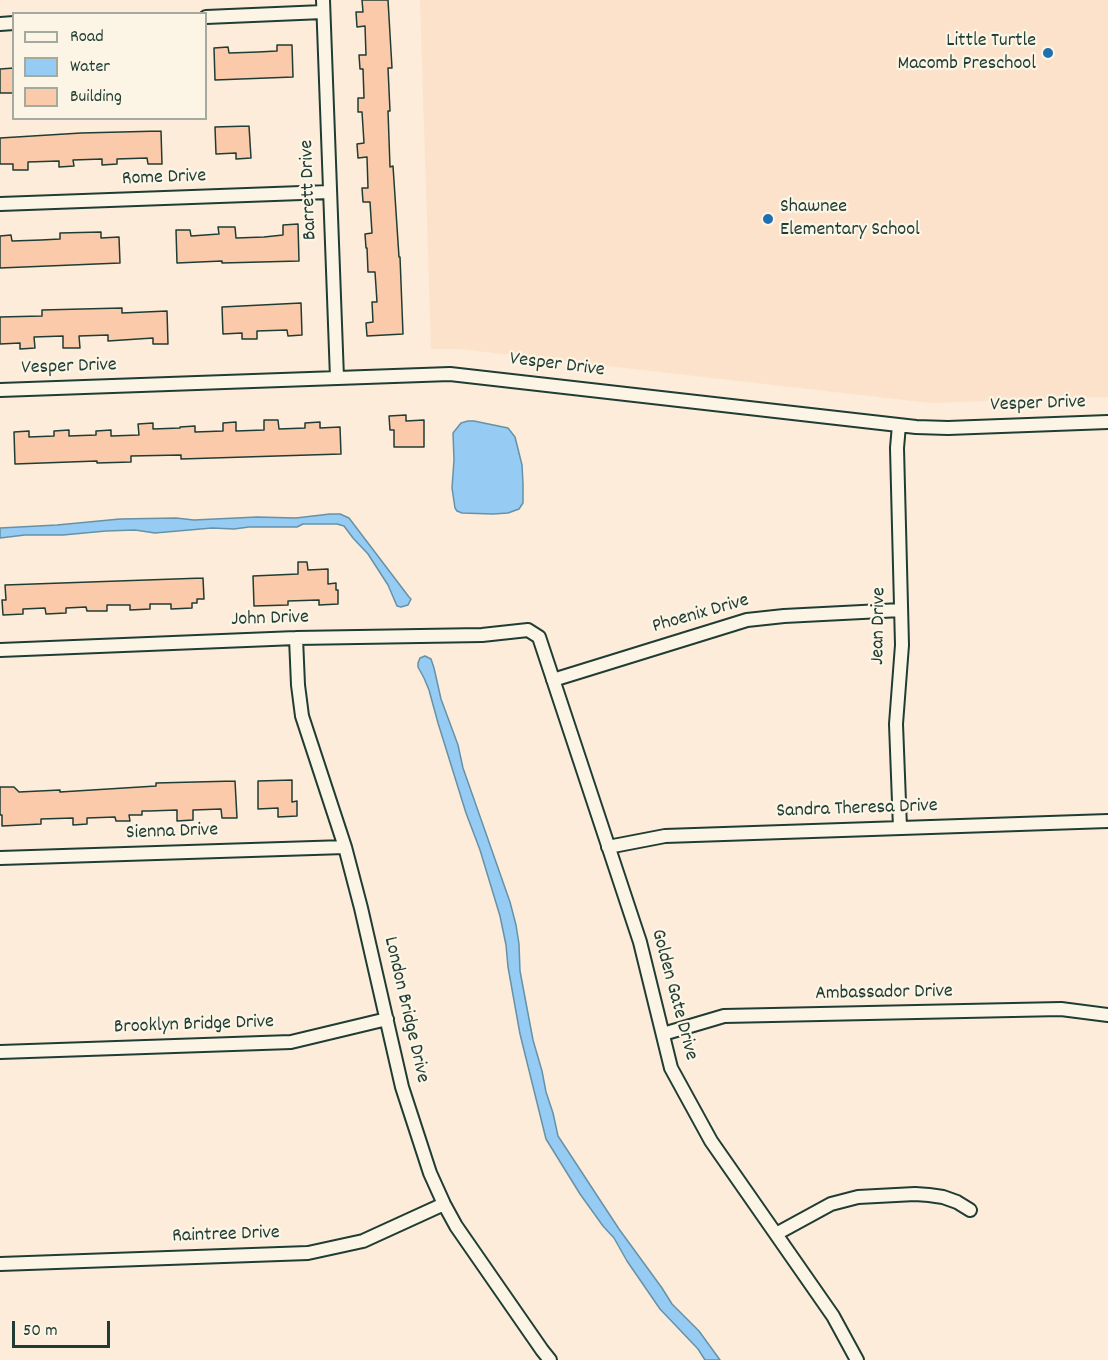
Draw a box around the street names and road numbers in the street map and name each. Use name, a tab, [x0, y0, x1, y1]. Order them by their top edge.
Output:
street label: Barrett Drive	[296, 139, 324, 241]
street label: Rome Drive	[121, 166, 207, 192]
street label: Vesper Drive	[508, 348, 606, 384]
street label: Vesper Drive	[21, 354, 117, 382]
street label: Vesper Drive	[990, 391, 1086, 419]
street label: Jean Drive	[867, 587, 893, 665]
street label: Phoenix Drive	[650, 590, 752, 640]
street label: John Drive	[231, 607, 309, 633]
street label: Sandra Theresa Drive	[776, 795, 938, 825]
street label: Sienna Drive	[125, 819, 219, 847]
street label: Golden Gate Drive	[644, 927, 702, 1063]
street label: London Bridge Drive	[377, 935, 433, 1085]
street label: Ambassador Drive	[815, 981, 953, 1007]
street label: Brooklyn Bridge Drive	[114, 1011, 274, 1041]
street label: Raintree Drive	[172, 1222, 280, 1250]

